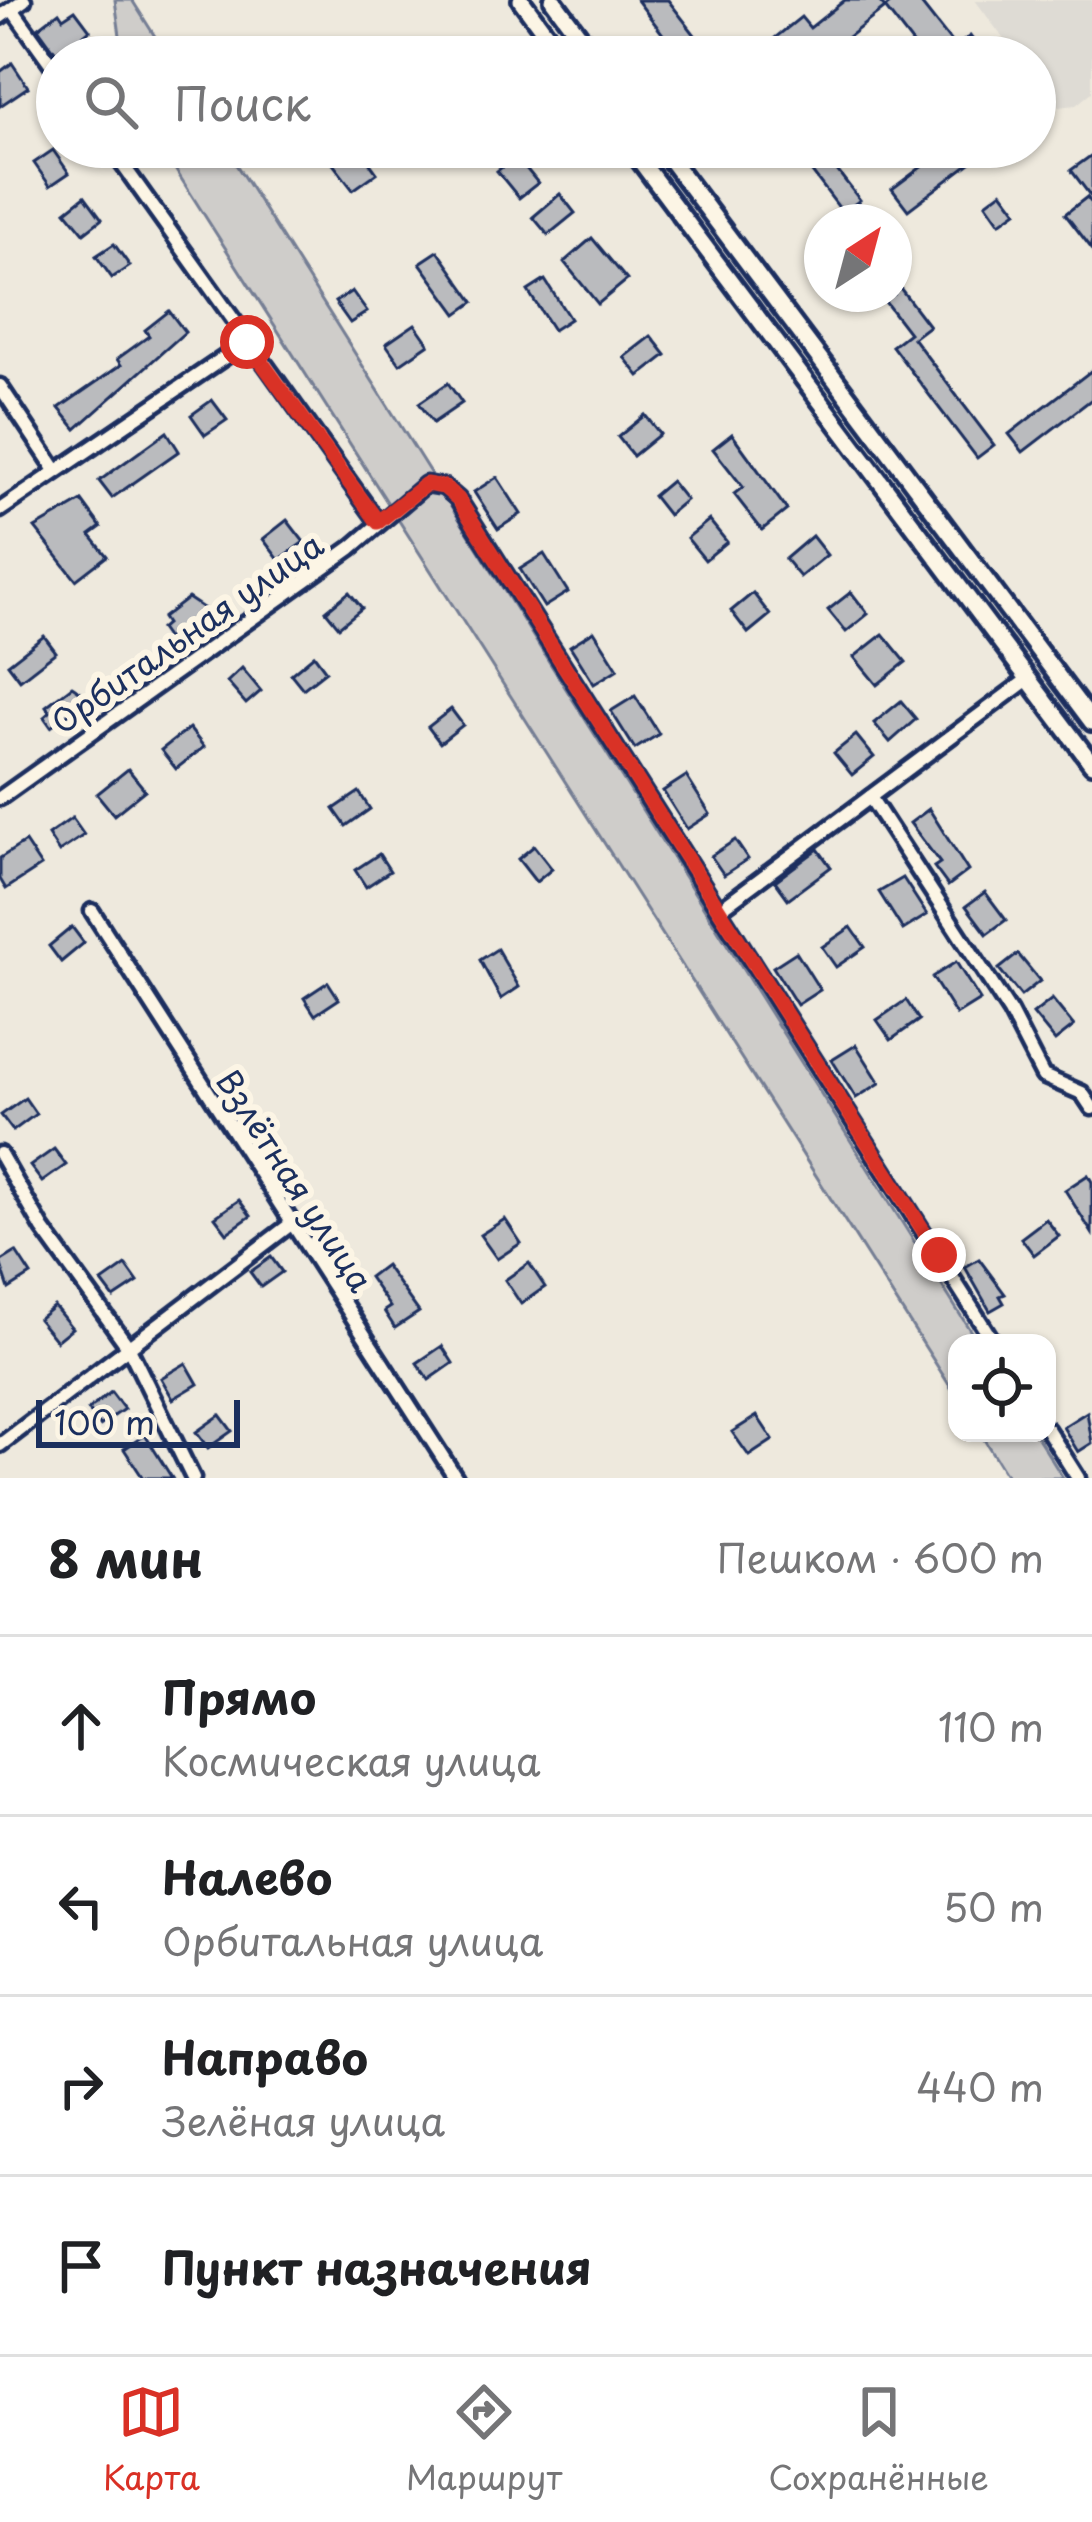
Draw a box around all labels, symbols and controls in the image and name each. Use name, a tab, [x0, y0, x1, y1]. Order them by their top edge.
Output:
search box	[36, 36, 1056, 168]
text: Поиск	[174, 68, 311, 136]
icon: search	[78, 69, 144, 135]
north arrow	[804, 204, 912, 312]
route start	[220, 315, 274, 369]
street label: Орбитальная улица	[40, 519, 333, 745]
street label: Взлётная улица	[205, 1059, 387, 1301]
route end	[912, 1228, 966, 1282]
map controls	[948, 1334, 1056, 1442]
button: locate	[948, 1334, 1056, 1442]
scale bar	[36, 1394, 240, 1447]
text: 100 m	[54, 1396, 155, 1446]
text: 8 мин	[48, 1518, 203, 1595]
text: Пешком · 600 m	[717, 1527, 1044, 1586]
text: Прямо	[162, 1662, 316, 1730]
icon: ahead	[48, 1693, 114, 1759]
text: 110 m	[938, 1696, 1044, 1755]
text: Космическая улица	[162, 1730, 540, 1789]
text: Налево	[162, 1842, 332, 1910]
icon: left	[48, 1873, 114, 1939]
text: 50 m	[943, 1876, 1044, 1935]
text: Орбитальная улица	[162, 1910, 543, 1969]
text: Направо	[162, 2022, 368, 2090]
icon: right	[48, 2053, 114, 2119]
text: 440 m	[916, 2056, 1044, 2115]
text: Зелёная улица	[162, 2090, 445, 2149]
text: Пункт назначения	[162, 2232, 592, 2300]
icon: arrive	[48, 2233, 114, 2299]
tab: Карта	[103, 2379, 200, 2501]
tab: Маршрут	[406, 2379, 562, 2501]
tab: Сохранённые	[768, 2379, 989, 2501]

